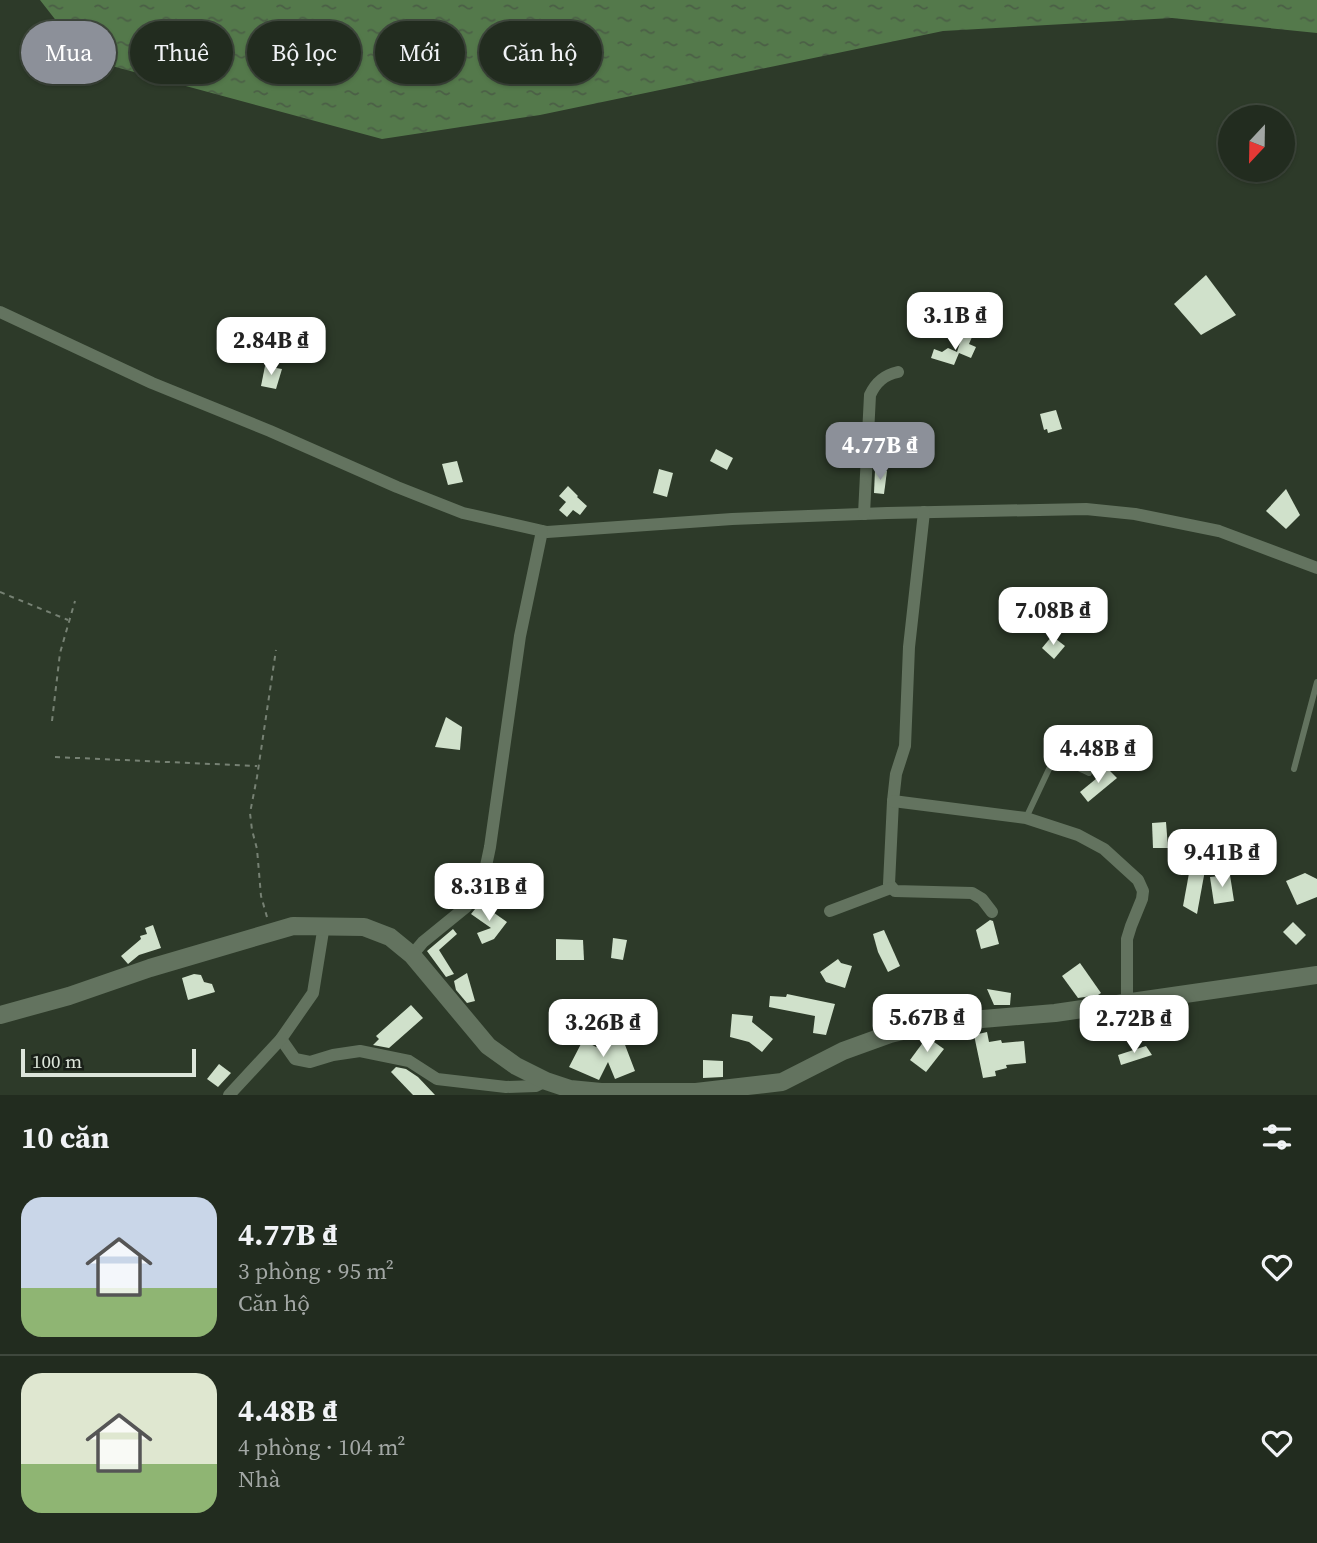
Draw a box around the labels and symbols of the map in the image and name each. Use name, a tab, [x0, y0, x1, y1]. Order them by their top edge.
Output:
north arrow	[1218, 105, 1295, 182]
pin: 3.1B ₫	[898, 292, 1012, 352]
pin: 2.84B ₫	[206, 318, 336, 377]
pin: 4.77B ₫	[815, 422, 945, 482]
pin: 7.08B ₫	[988, 588, 1118, 647]
pin: 4.48B ₫	[1033, 726, 1163, 785]
pin: 9.41B ₫	[1157, 830, 1287, 889]
pin: 8.31B ₫	[424, 864, 554, 923]
pin: 5.67B ₫	[862, 995, 992, 1054]
pin: 2.72B ₫	[1069, 996, 1199, 1055]
pin: 3.26B ₫	[538, 1000, 668, 1059]
scale bar	[21, 1046, 196, 1078]

